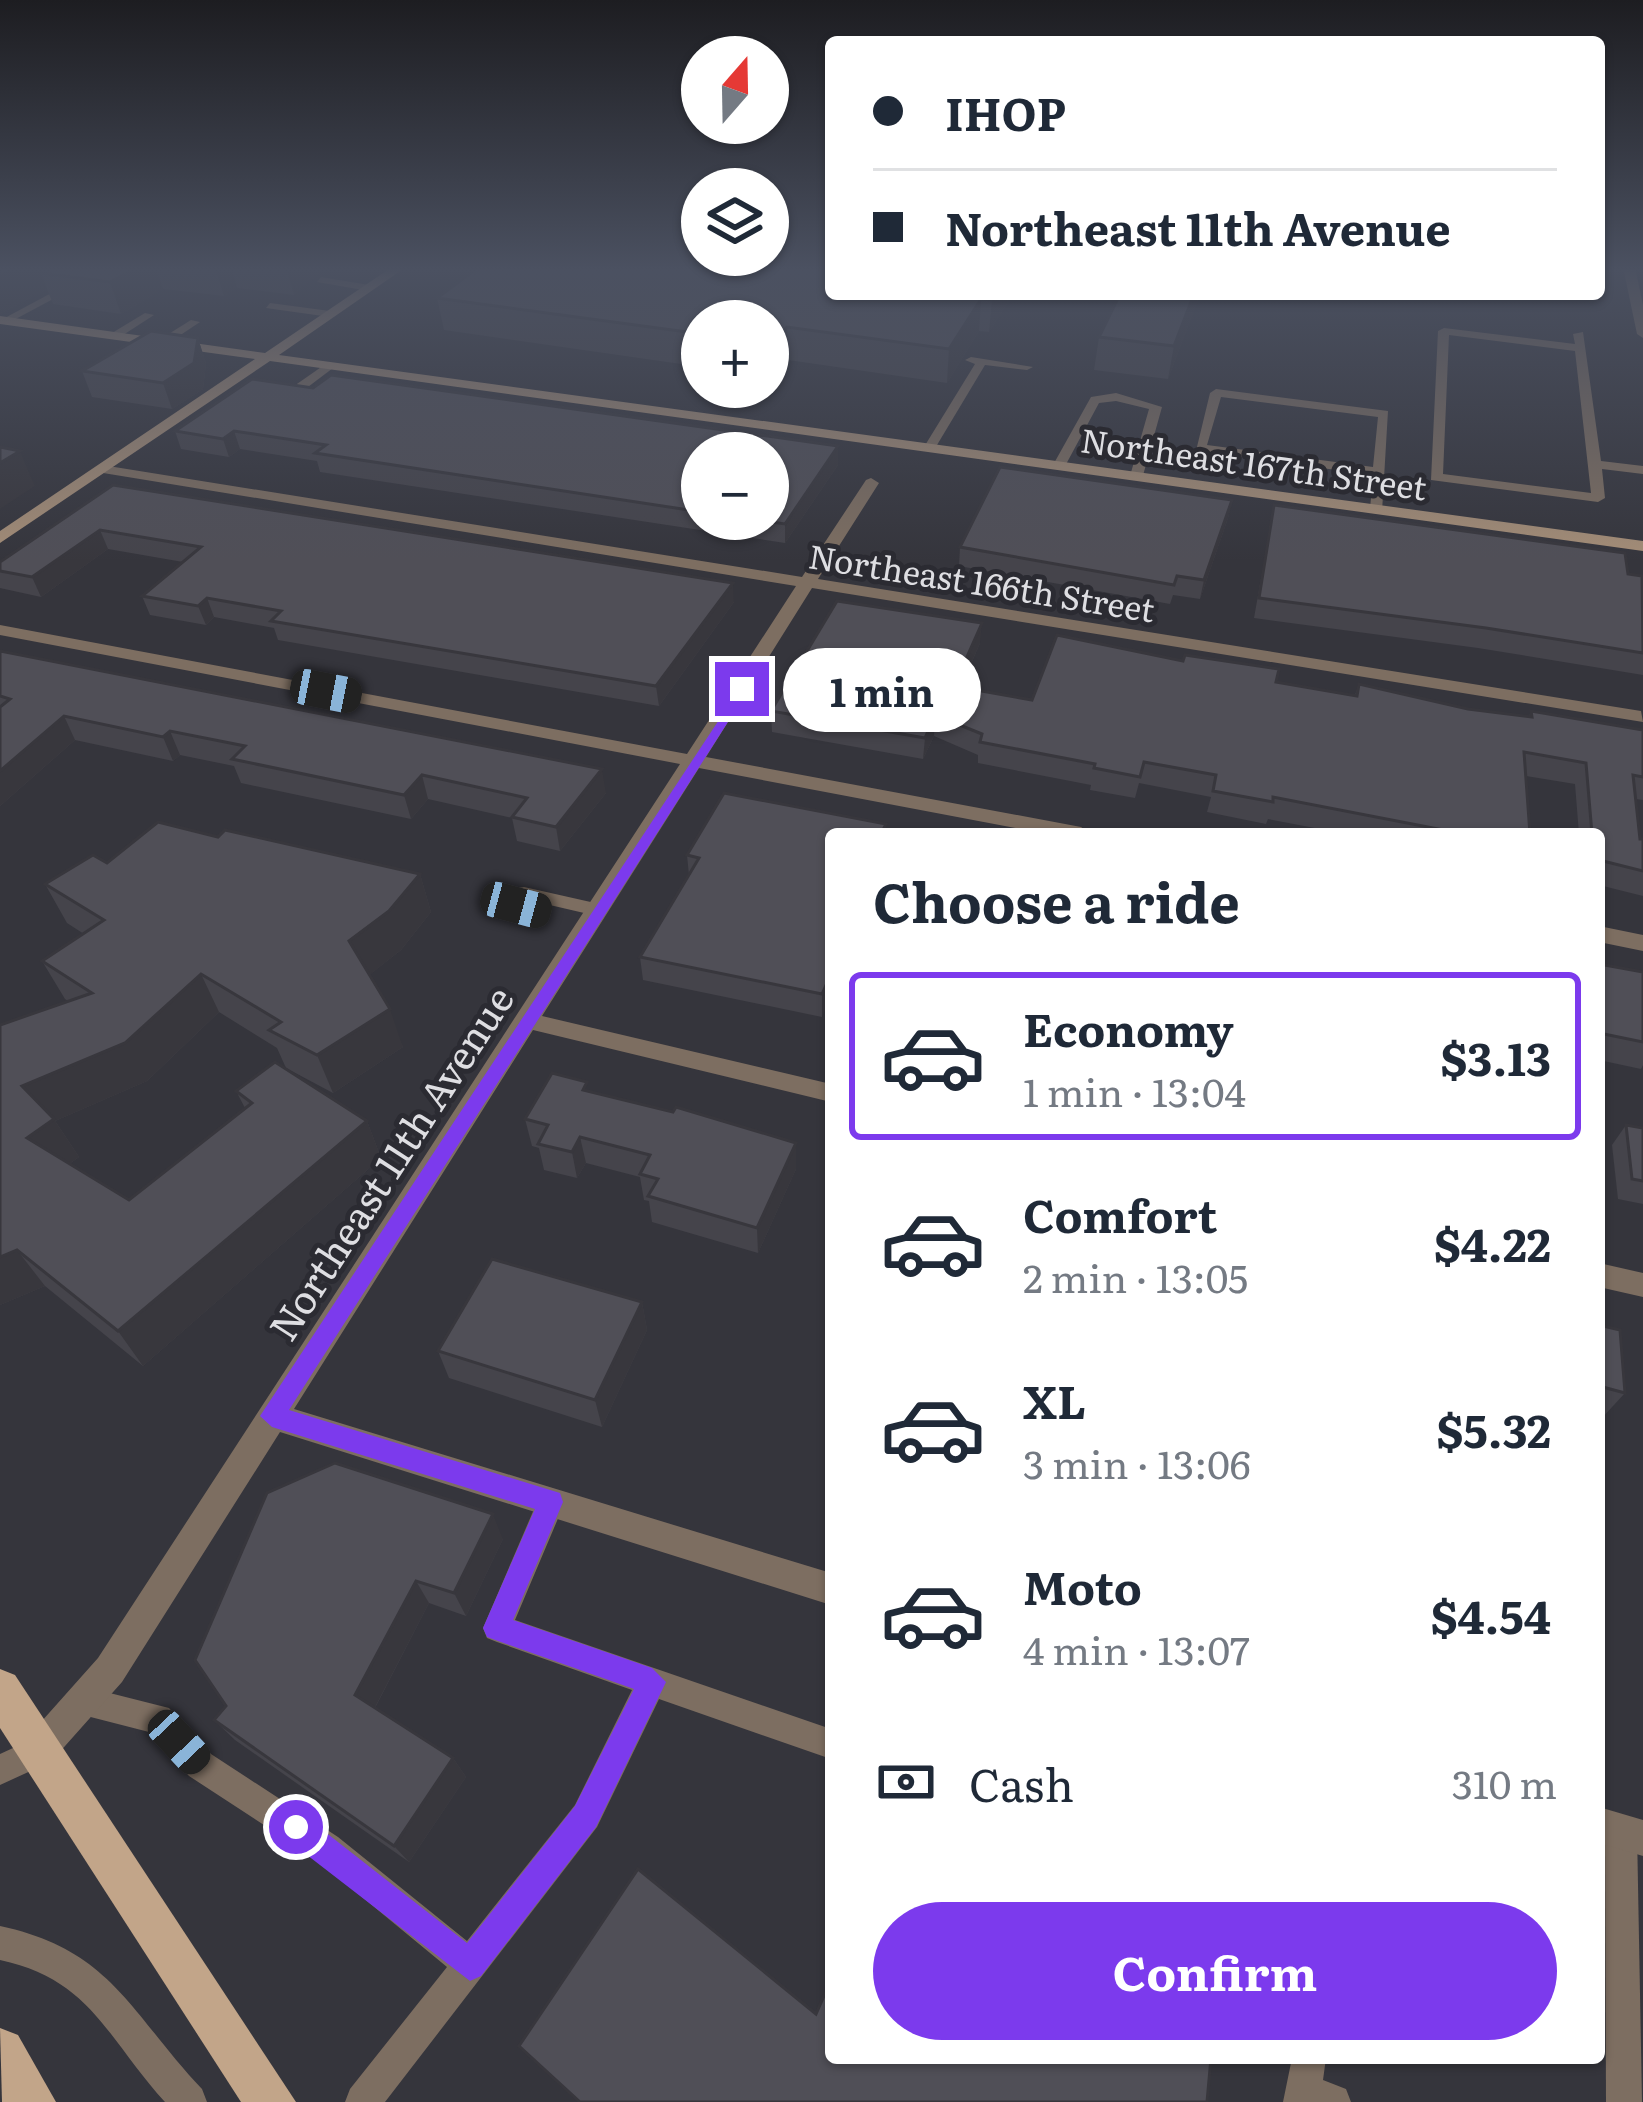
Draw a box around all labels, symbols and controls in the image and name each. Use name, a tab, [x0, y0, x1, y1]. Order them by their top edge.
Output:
north arrow	[681, 36, 789, 144]
map controls	[681, 36, 789, 540]
text: IHOP	[945, 78, 1066, 145]
button: layers	[681, 168, 789, 276]
text: Northeast 11th Avenue	[945, 193, 1451, 260]
button: +	[681, 300, 789, 408]
street label: Northeast 167th Street	[1078, 413, 1431, 511]
button: −	[681, 432, 789, 540]
street label: Northeast 166th Street	[805, 529, 1159, 633]
callout: 1 min	[784, 647, 982, 731]
text: 1 min	[830, 661, 934, 719]
route end	[715, 662, 769, 716]
car	[287, 666, 365, 716]
text: Choose a ride	[873, 859, 1240, 940]
car	[477, 878, 555, 932]
street label: Northeast 11th Avenue	[252, 973, 526, 1351]
text: Economy	[1023, 994, 1234, 1061]
icon: car	[879, 1002, 987, 1110]
text: $3.13	[1441, 1023, 1551, 1090]
text: 1 min · 13:04	[1023, 1061, 1246, 1119]
text: Comfort	[1023, 1180, 1217, 1247]
icon: car	[879, 1188, 987, 1296]
text: $4.22	[1434, 1209, 1551, 1276]
text: 2 min · 13:05	[1023, 1247, 1248, 1305]
text: XL	[1023, 1366, 1086, 1433]
icon: car	[879, 1374, 987, 1482]
text: $5.32	[1436, 1395, 1551, 1462]
text: 3 min · 13:06	[1023, 1433, 1251, 1491]
text: Moto	[1023, 1552, 1142, 1619]
icon: car	[879, 1560, 987, 1668]
text: $4.54	[1431, 1581, 1551, 1648]
text: 4 min · 13:07	[1023, 1619, 1250, 1677]
car	[141, 1703, 217, 1781]
icon: cash	[873, 1749, 939, 1815]
text: Cash	[969, 1749, 1074, 1816]
text: 310 m	[1452, 1753, 1557, 1811]
route start	[269, 1800, 323, 1854]
button: Confirm	[873, 1902, 1557, 2040]

